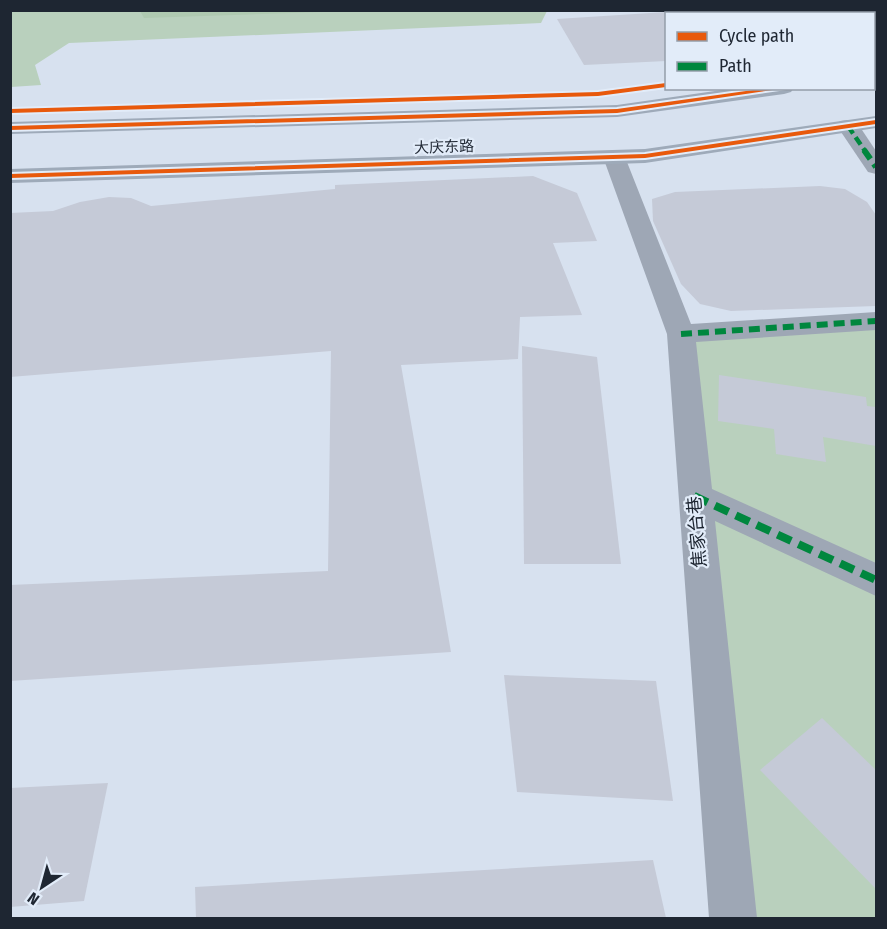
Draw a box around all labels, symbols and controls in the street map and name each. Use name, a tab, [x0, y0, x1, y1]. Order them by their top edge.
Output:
legend	[665, 12, 875, 90]
text: Cycle path	[719, 25, 794, 47]
text: Path	[719, 55, 752, 77]
street label: 大庆东路	[414, 137, 474, 157]
street label: 焦家台巷	[683, 495, 711, 569]
north arrow	[12, 857, 72, 917]
text: N	[24, 888, 43, 909]

